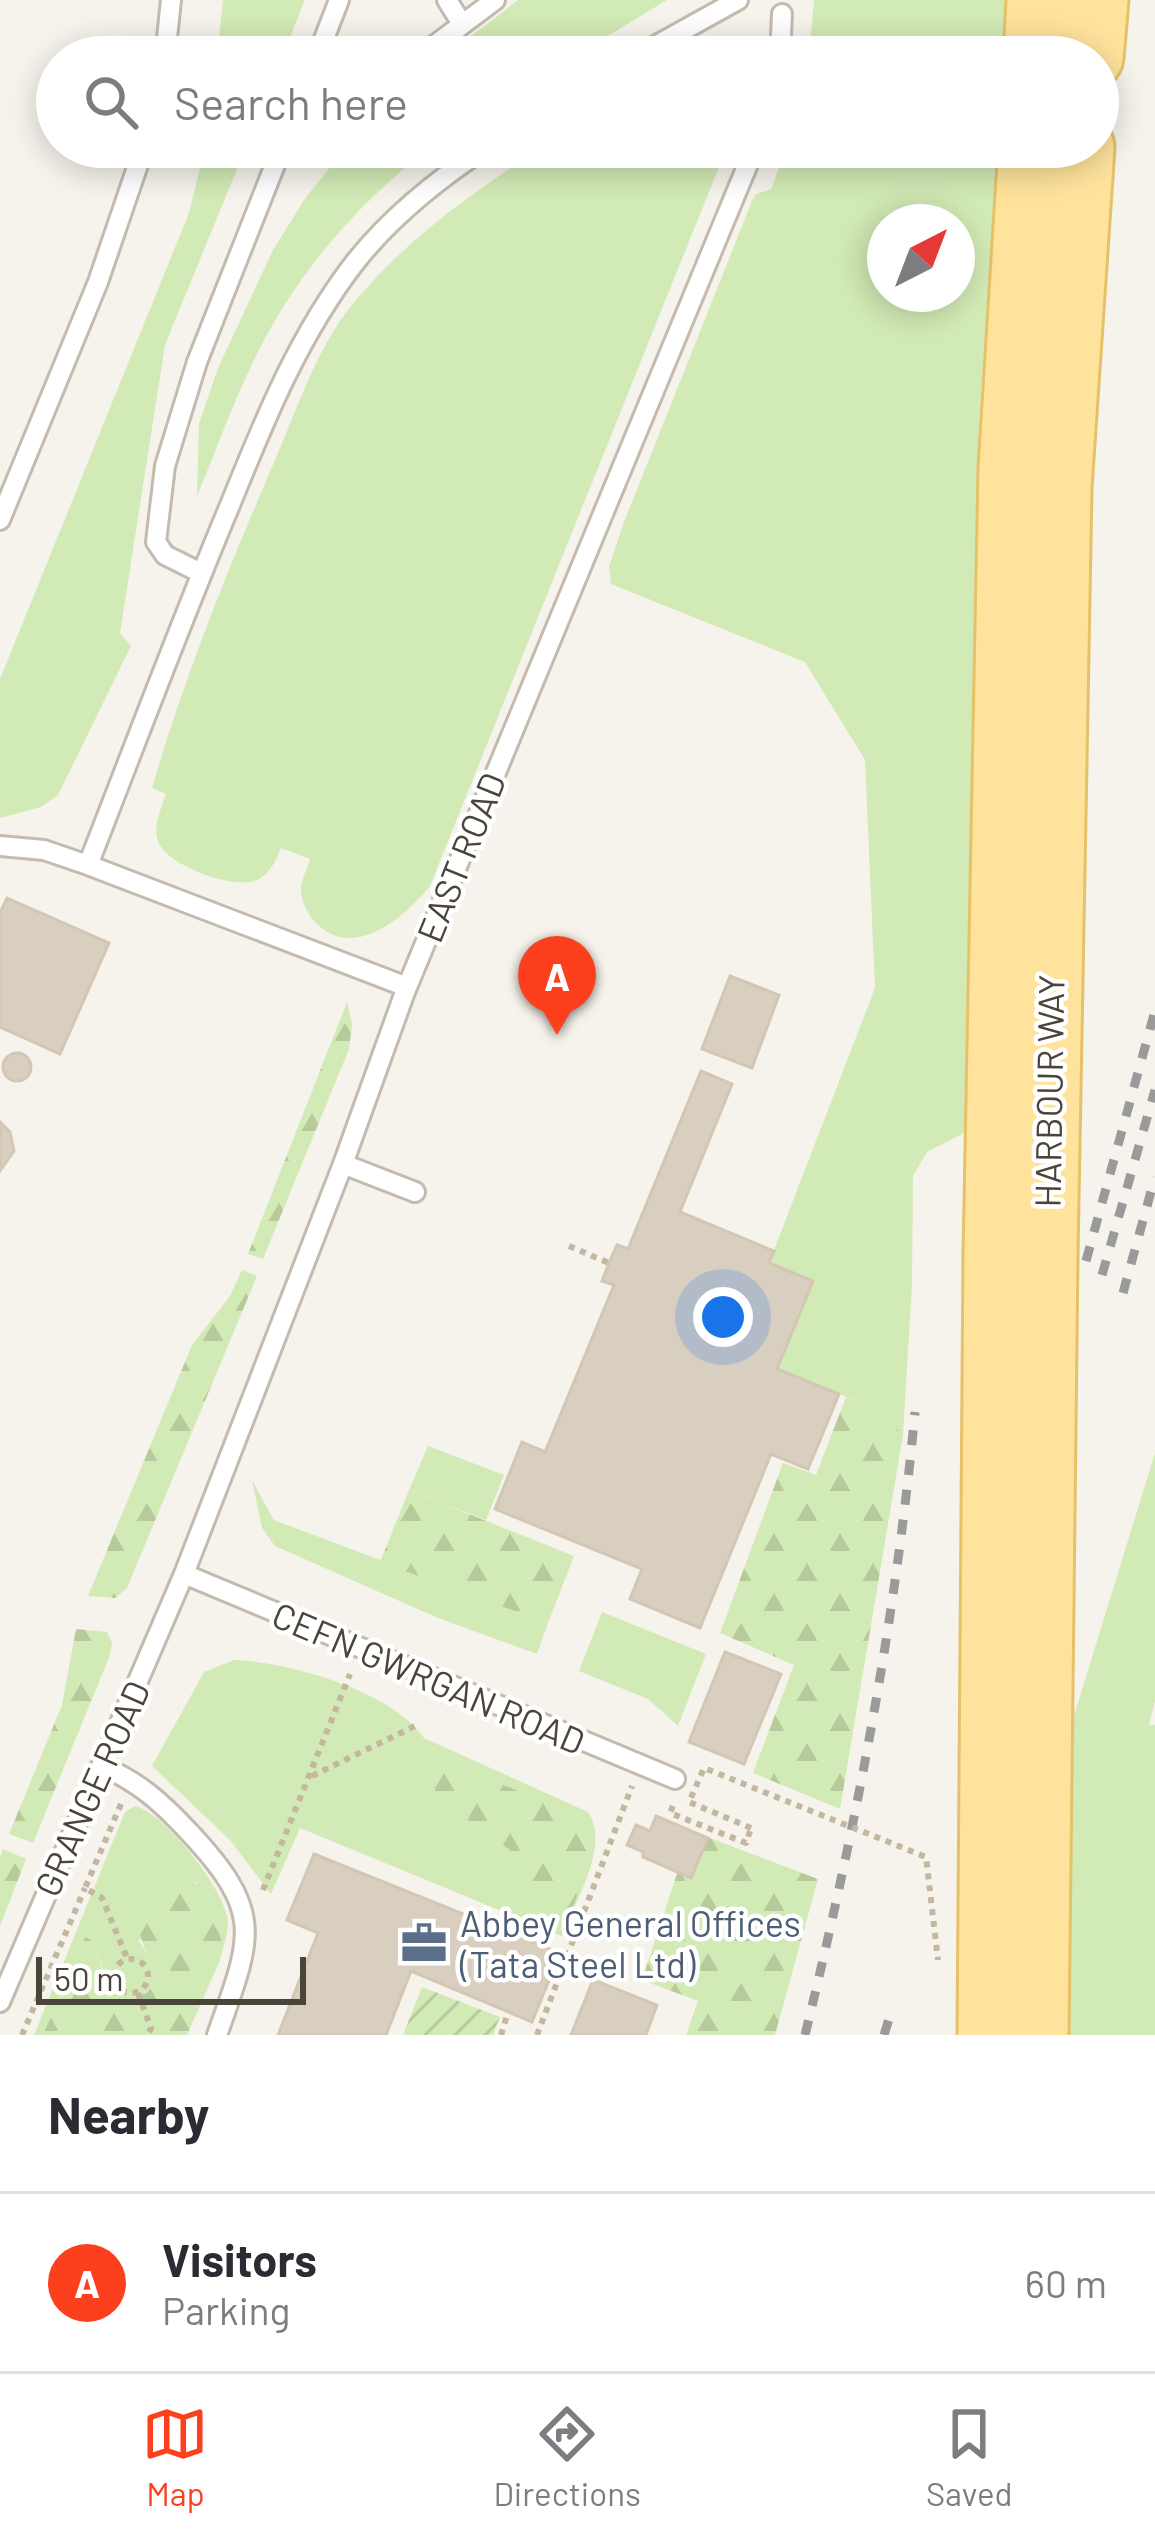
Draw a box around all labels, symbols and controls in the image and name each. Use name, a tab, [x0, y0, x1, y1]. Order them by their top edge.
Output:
search box	[36, 36, 1119, 168]
icon: search	[78, 69, 144, 135]
text: Search here	[174, 75, 408, 129]
north arrow	[867, 204, 975, 312]
street label: EAST ROAD	[407, 766, 513, 948]
pin: A	[518, 936, 596, 1035]
street label: HARBOUR WAY	[1024, 974, 1072, 1208]
your location	[693, 1287, 753, 1347]
street label: CEFN GWRGAN ROAD	[266, 1592, 592, 1762]
street label: GRANGE ROAD	[24, 1674, 158, 1902]
place label: Abbey General Offices (Tata Steel Ltd)	[459, 1901, 801, 1985]
office icon: Abbey General Offices (Tata Steel Ltd)	[399, 1918, 449, 1968]
scale bar	[36, 1951, 306, 2004]
text: 50 m	[54, 1958, 124, 1998]
text: Nearby	[48, 2083, 209, 2144]
text: Visitors	[162, 2232, 317, 2286]
text: A	[74, 2259, 100, 2306]
text: 60 m	[1025, 2259, 1107, 2306]
text: Parking	[162, 2286, 290, 2333]
tab: Map	[142, 2401, 208, 2513]
tab: Directions	[493, 2401, 641, 2513]
tab: Saved	[926, 2401, 1013, 2513]

